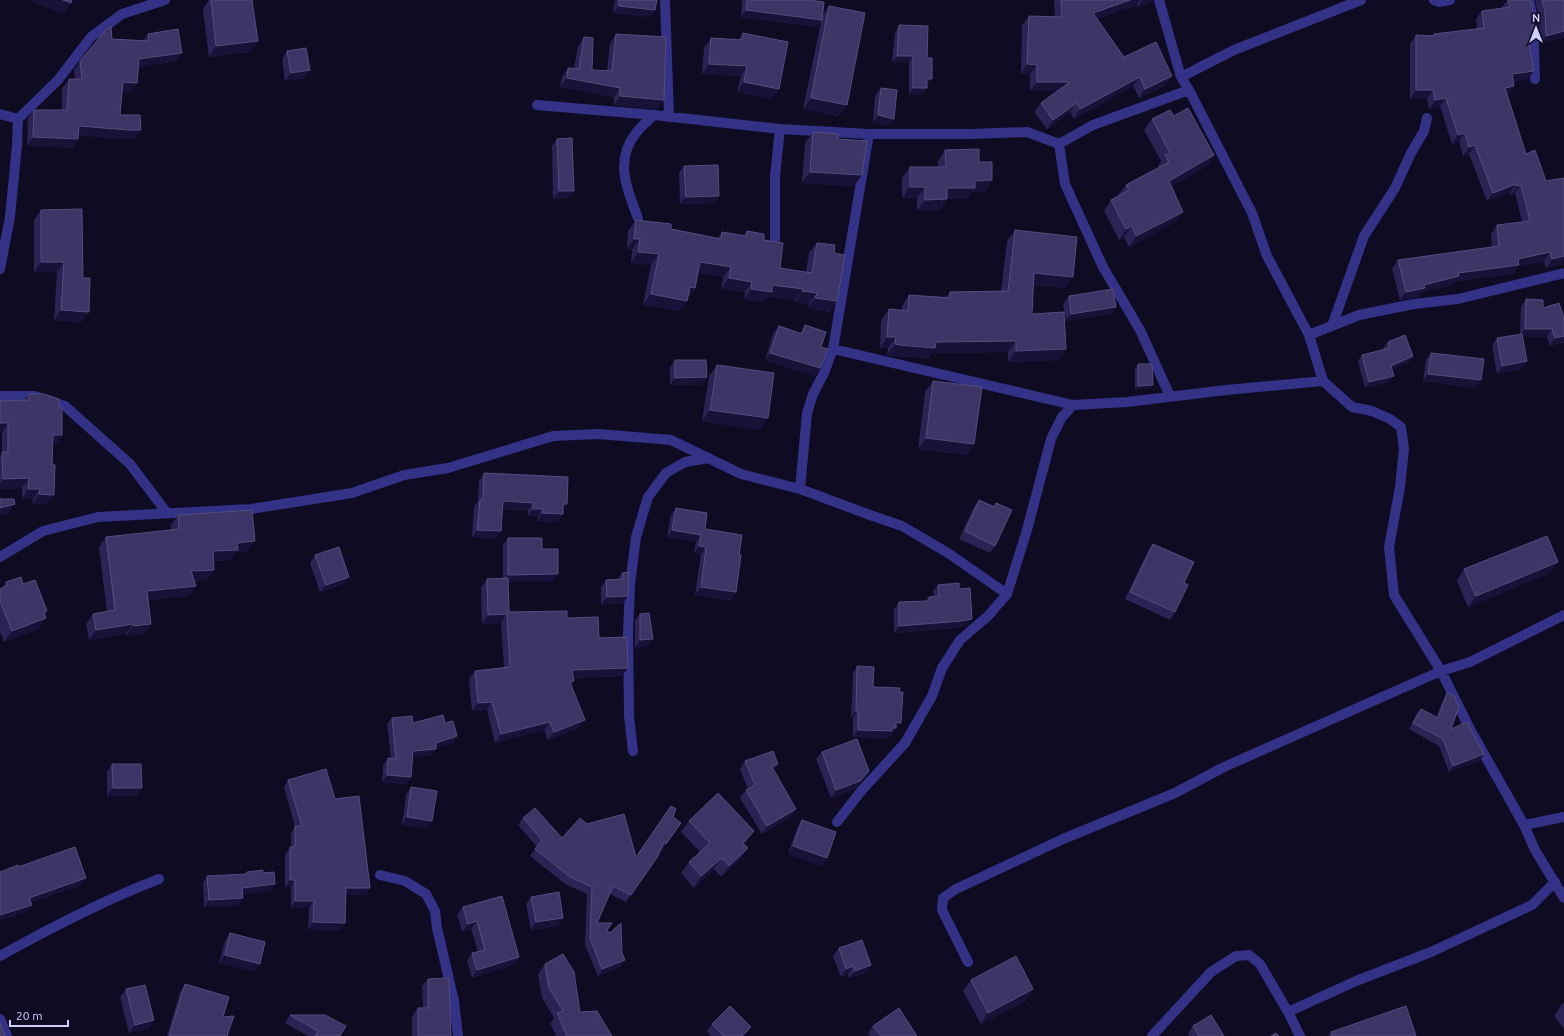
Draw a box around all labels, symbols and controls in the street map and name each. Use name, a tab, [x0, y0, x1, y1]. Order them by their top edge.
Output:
north arrow	[1516, 8, 1556, 48]
text: N	[1532, 12, 1540, 24]
scale bar	[10, 1002, 68, 1028]
text: 20 m	[16, 1009, 43, 1022]

